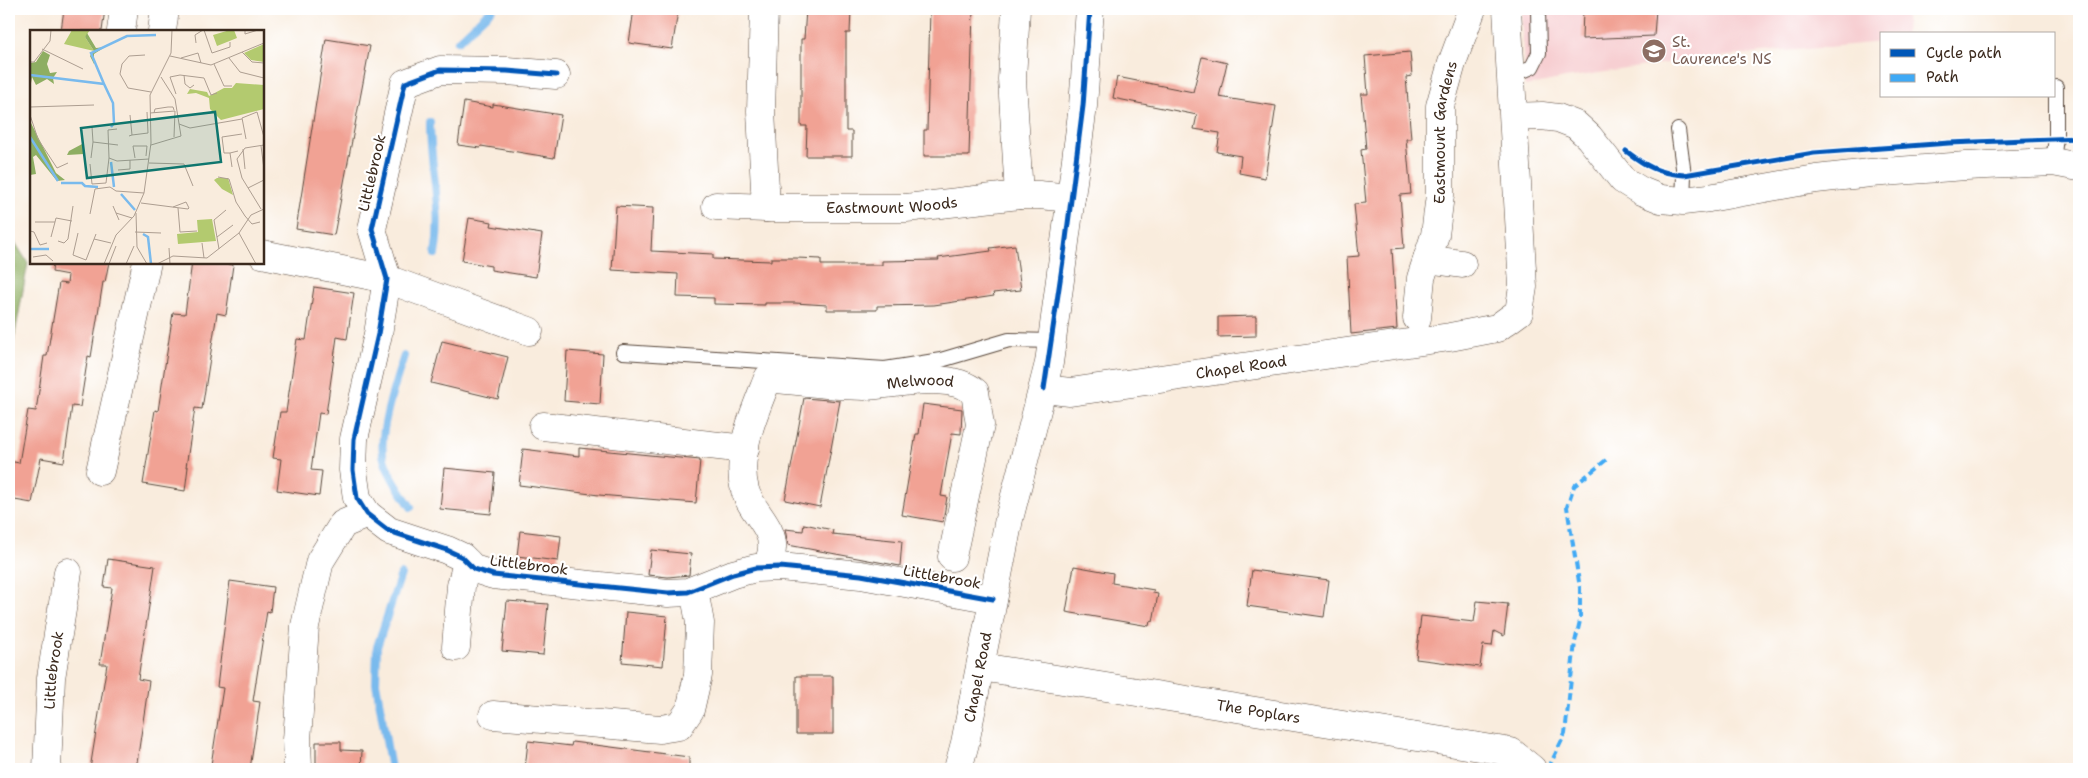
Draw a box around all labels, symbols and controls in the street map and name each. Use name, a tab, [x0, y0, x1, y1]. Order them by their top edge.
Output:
inset map	[30, 30, 264, 264]
place label: St. Laurence's NS	[1672, 32, 1772, 69]
legend	[1880, 32, 2056, 98]
school or university icon: St. Laurence's NS	[1641, 38, 1667, 64]
text: Cycle path	[1926, 43, 2002, 63]
street label: Eastmount Gardens	[1429, 59, 1462, 205]
text: Path	[1926, 67, 1959, 87]
street label: Littlebrook	[353, 132, 391, 214]
street label: Eastmount Woods	[826, 192, 959, 218]
street label: Chapel Road	[1194, 351, 1288, 384]
street label: Melwood	[885, 370, 956, 394]
street label: Littlebrook	[489, 550, 569, 580]
street label: Littlebrook	[901, 560, 983, 594]
street label: Littlebrook	[40, 630, 68, 710]
street label: Chapel Road	[959, 630, 997, 724]
street label: The Poplars	[1215, 695, 1302, 728]

